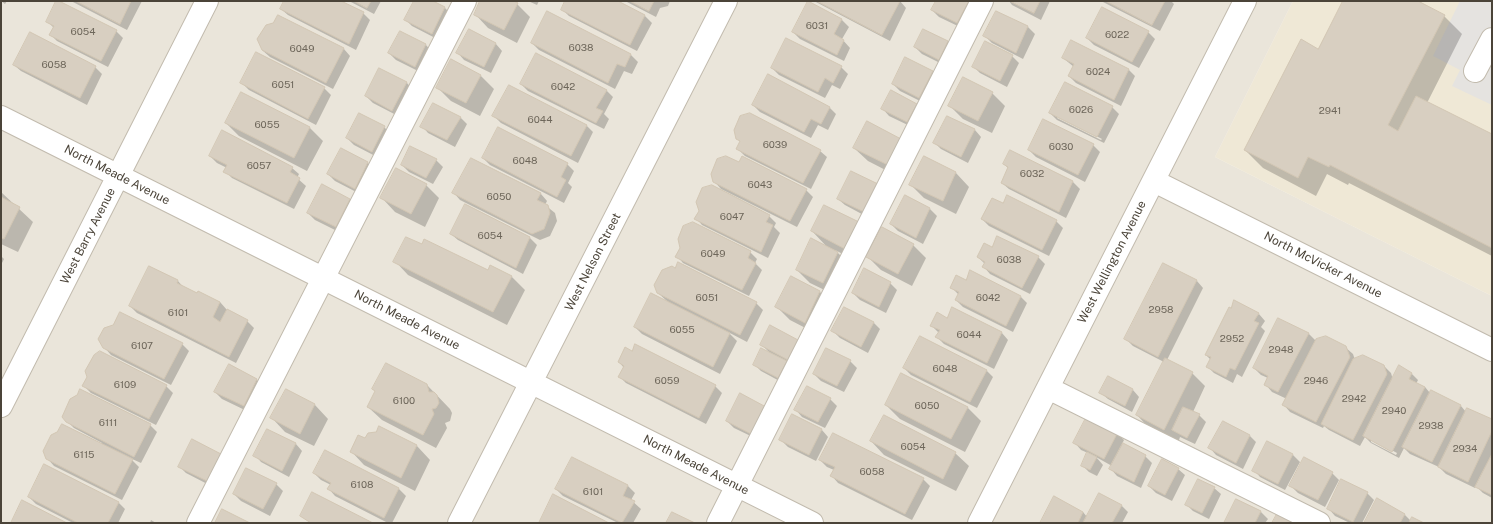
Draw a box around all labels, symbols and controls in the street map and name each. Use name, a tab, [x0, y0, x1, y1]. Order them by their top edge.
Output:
house number: 6031	[806, 20, 828, 32]
house number: 6054	[71, 26, 95, 38]
house number: 6022	[1105, 29, 1129, 41]
house number: 6038	[569, 42, 593, 54]
house number: 6049	[290, 43, 314, 55]
house number: 6058	[41, 59, 67, 71]
house number: 6024	[1086, 66, 1110, 78]
house number: 6051	[272, 79, 294, 91]
house number: 6042	[551, 81, 575, 93]
house number: 6026	[1069, 104, 1093, 116]
house number: 2941	[1319, 105, 1341, 117]
house number: 6044	[528, 114, 552, 126]
house number: 6055	[254, 119, 280, 131]
house number: 6039	[763, 139, 787, 151]
house number: 6030	[1049, 141, 1073, 153]
street label: North Meade Avenue	[62, 142, 172, 208]
house number: 6048	[512, 155, 538, 167]
house number: 6057	[247, 160, 271, 172]
house number: 6032	[1020, 168, 1044, 180]
house number: 6043	[748, 179, 772, 191]
street label: West Barry Avenue	[58, 186, 118, 286]
house number: 6050	[487, 191, 511, 203]
street label: West Wellington Avenue	[1075, 198, 1149, 326]
street label: West Nelson Street	[562, 211, 624, 313]
house number: 6047	[720, 211, 744, 223]
street label: North McVicker Avenue	[1261, 229, 1385, 301]
house number: 6054	[478, 230, 502, 242]
house number: 6049	[701, 248, 725, 260]
house number: 6038	[997, 254, 1021, 266]
street label: North Meade Avenue	[352, 287, 462, 353]
house number: 6051	[696, 292, 718, 304]
house number: 6042	[976, 292, 1000, 304]
house number: 2958	[1148, 304, 1174, 316]
house number: 6101	[168, 307, 188, 319]
house number: 6055	[669, 324, 695, 336]
house number: 6044	[957, 329, 981, 341]
house number: 2952	[1220, 333, 1244, 345]
house number: 6107	[131, 340, 153, 352]
house number: 2948	[1269, 344, 1293, 356]
house number: 6048	[932, 363, 958, 375]
house number: 6059	[655, 375, 679, 387]
house number: 2946	[1304, 375, 1328, 387]
house number: 6109	[114, 379, 136, 391]
house number: 2942	[1342, 393, 1366, 405]
house number: 6100	[393, 395, 415, 407]
house number: 6050	[915, 400, 939, 412]
house number: 2940	[1382, 405, 1406, 417]
house number: 6111	[99, 417, 117, 429]
house number: 2938	[1419, 420, 1443, 432]
street label: North Meade Avenue	[641, 432, 751, 498]
house number: 6054	[901, 441, 925, 453]
house number: 2934	[1453, 443, 1477, 455]
house number: 6115	[74, 449, 94, 461]
house number: 6058	[859, 466, 885, 478]
house number: 6108	[351, 479, 373, 491]
house number: 6101	[583, 486, 603, 498]

